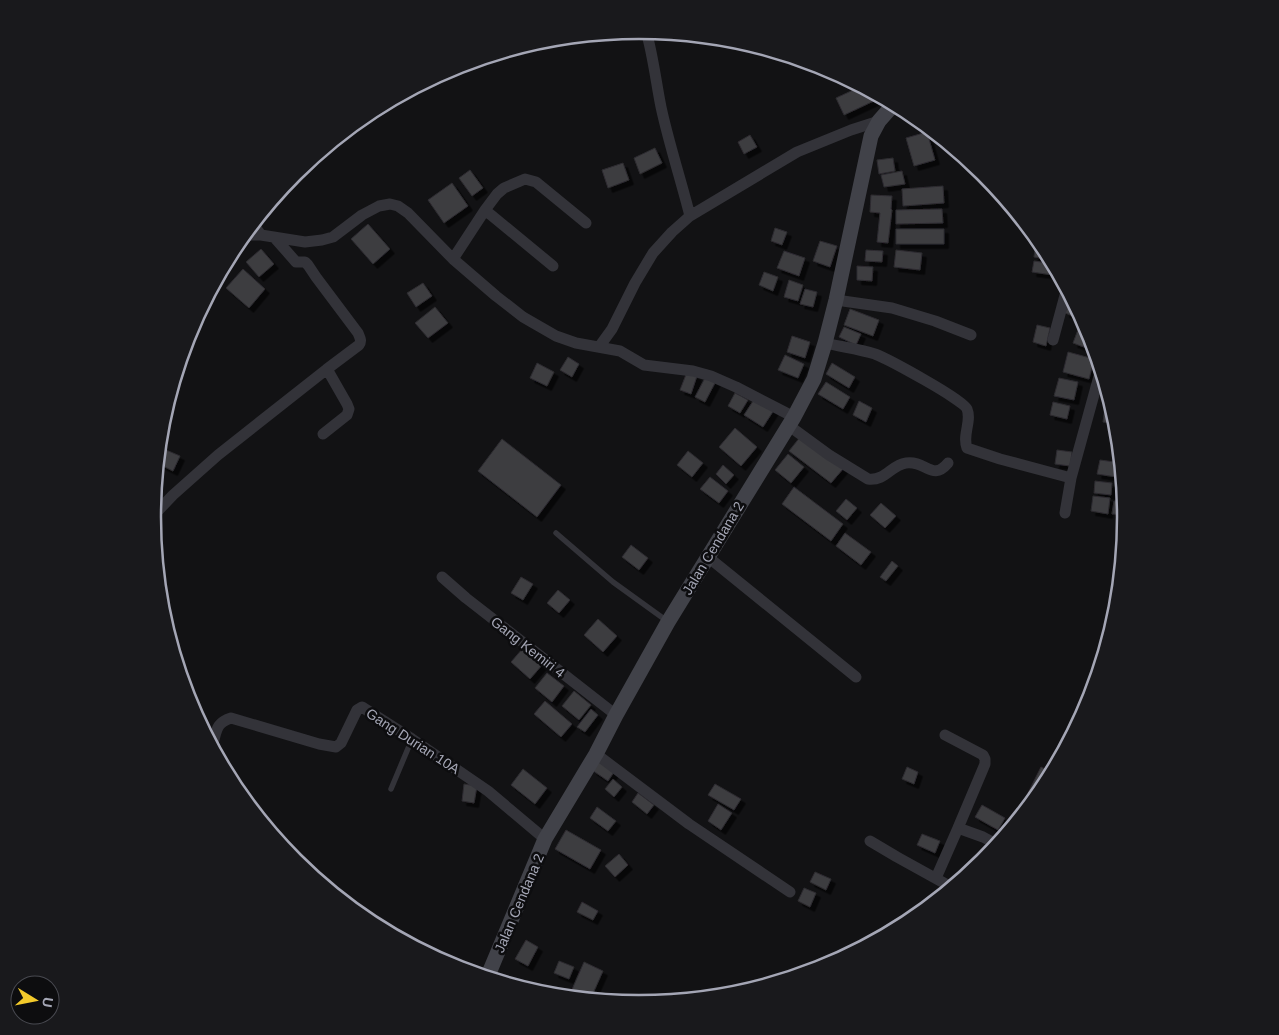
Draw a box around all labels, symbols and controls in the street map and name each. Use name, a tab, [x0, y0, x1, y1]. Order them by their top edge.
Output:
street label: Jalan Cendana 2	[679, 498, 747, 597]
street label: Gang Kemiri 4	[488, 613, 568, 681]
street label: Gang Durian 10A	[363, 705, 463, 778]
street label: Jalan Cendana 2	[491, 851, 547, 955]
north arrow	[10, 975, 60, 1025]
text: U	[39, 996, 57, 1009]

